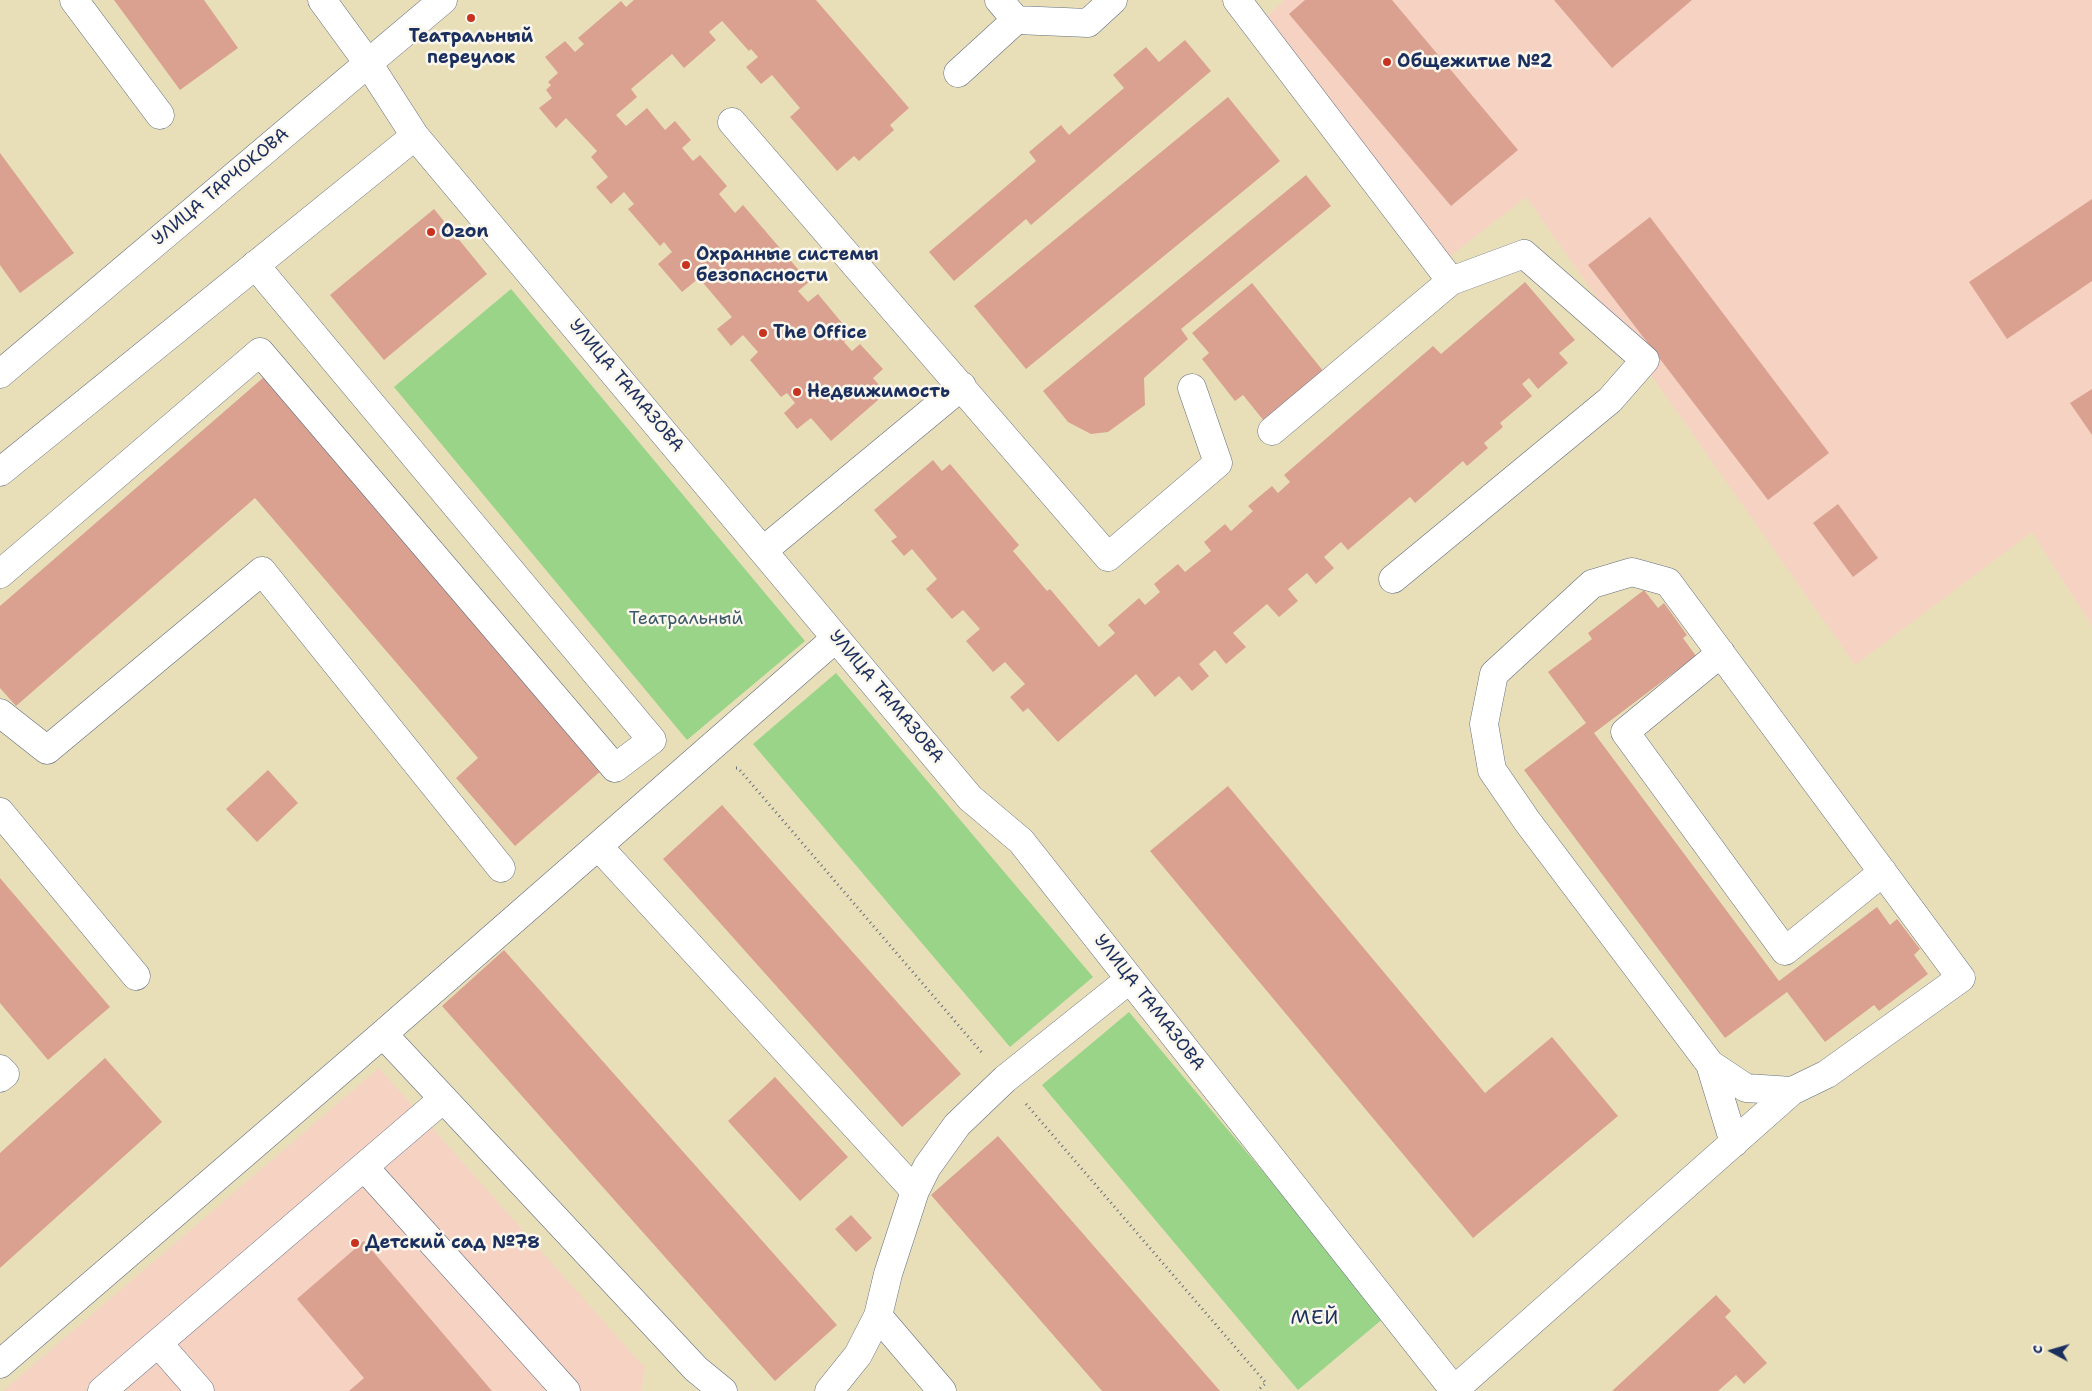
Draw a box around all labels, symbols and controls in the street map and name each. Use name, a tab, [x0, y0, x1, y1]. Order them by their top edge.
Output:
marker: Театральный переулок	[465, 12, 477, 24]
place label: Театральный переулок	[409, 26, 533, 68]
place label: Общежитие №2	[1397, 51, 1552, 73]
marker: Общежитие №2	[1381, 56, 1393, 68]
street label: УЛИЦА ТАРЧОКОВА	[148, 124, 294, 250]
place label: Ozon	[441, 221, 488, 243]
marker: Ozon	[425, 226, 437, 238]
place label: Охранные системы безопасности	[696, 244, 878, 286]
marker: Охранные системы безопасности	[680, 259, 692, 271]
street label: УЛИЦА ТАМАЗОВА	[564, 315, 688, 457]
place label: The Office	[773, 322, 867, 344]
marker: The Office	[757, 327, 769, 339]
place label: Недвижимость	[807, 381, 950, 403]
marker: Недвижимость	[791, 386, 803, 398]
park label: Театральный	[629, 608, 743, 630]
street label: УЛИЦА ТАМАЗОВА	[824, 626, 948, 768]
street label: УЛИЦА ТАМАЗОВА	[1089, 930, 1209, 1076]
place label: Детский сад №78	[365, 1232, 540, 1254]
marker: Детский сад №78	[349, 1237, 361, 1249]
district label: МЕЙ	[1290, 1307, 1340, 1331]
north arrow	[2027, 1326, 2077, 1376]
text: С	[2028, 1344, 2046, 1355]

